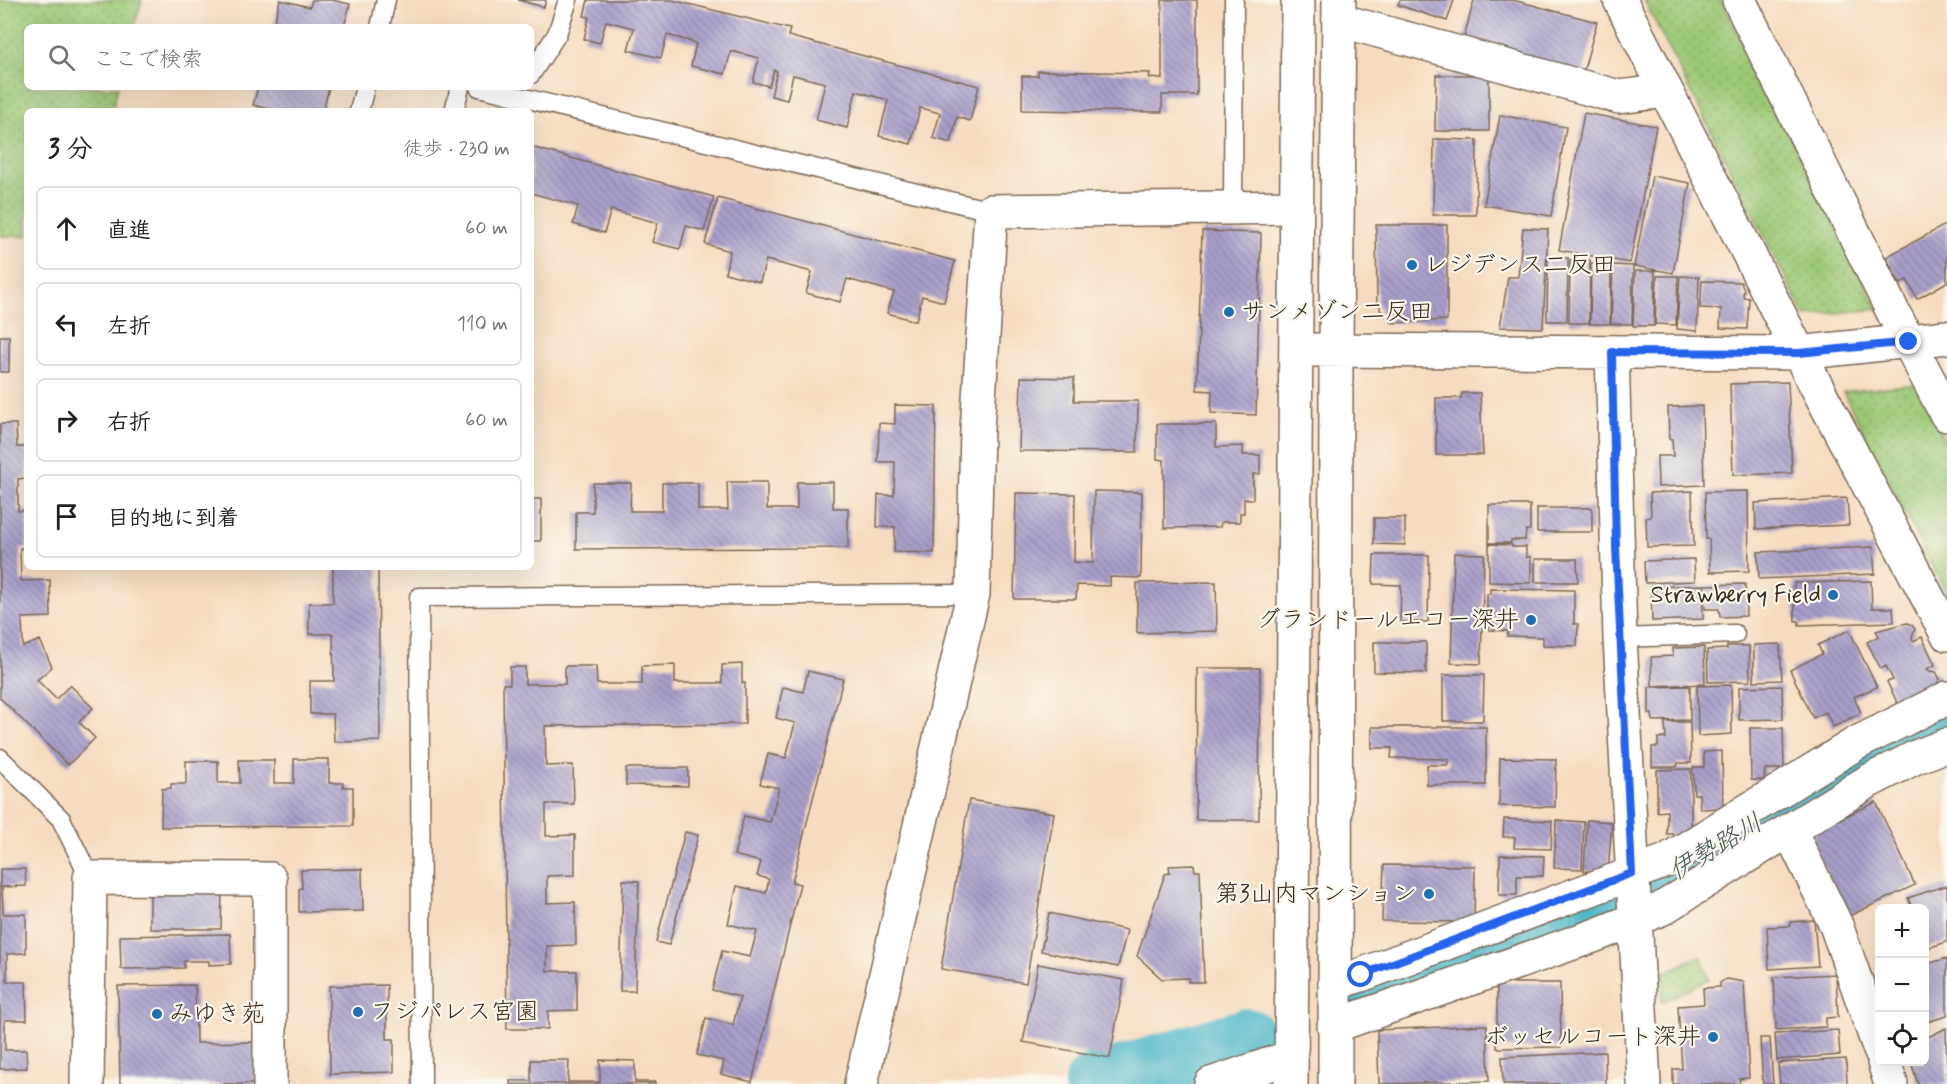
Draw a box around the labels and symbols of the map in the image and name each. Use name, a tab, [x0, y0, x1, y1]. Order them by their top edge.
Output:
place label: レジデンス二反田	[1424, 250, 1616, 281]
marker: レジデンス二反田	[1405, 258, 1419, 272]
place label: サンメゾン二反田	[1241, 297, 1433, 328]
marker: サンメゾン二反田	[1222, 305, 1236, 319]
route end	[1895, 328, 1921, 354]
place label: Strawberry Field	[1651, 580, 1821, 611]
marker: Strawberry Field	[1826, 588, 1840, 602]
place label: グランドールエコー深井	[1256, 605, 1519, 636]
marker: グランドールエコー深井	[1524, 613, 1538, 627]
water label: 伊勢路川	[1663, 807, 1769, 889]
place label: 第3山内マンション	[1215, 879, 1417, 910]
marker: 第3山内マンション	[1422, 887, 1436, 901]
route start	[1347, 961, 1373, 987]
place label: フジパレス宮園	[370, 997, 539, 1028]
place label: みゆき苑	[169, 999, 265, 1030]
marker: フジパレス宮園	[351, 1005, 365, 1019]
marker: みゆき苑	[150, 1007, 164, 1021]
place label: ボッセルコート深井	[1484, 1022, 1701, 1053]
marker: ボッセルコート深井	[1706, 1030, 1720, 1044]

